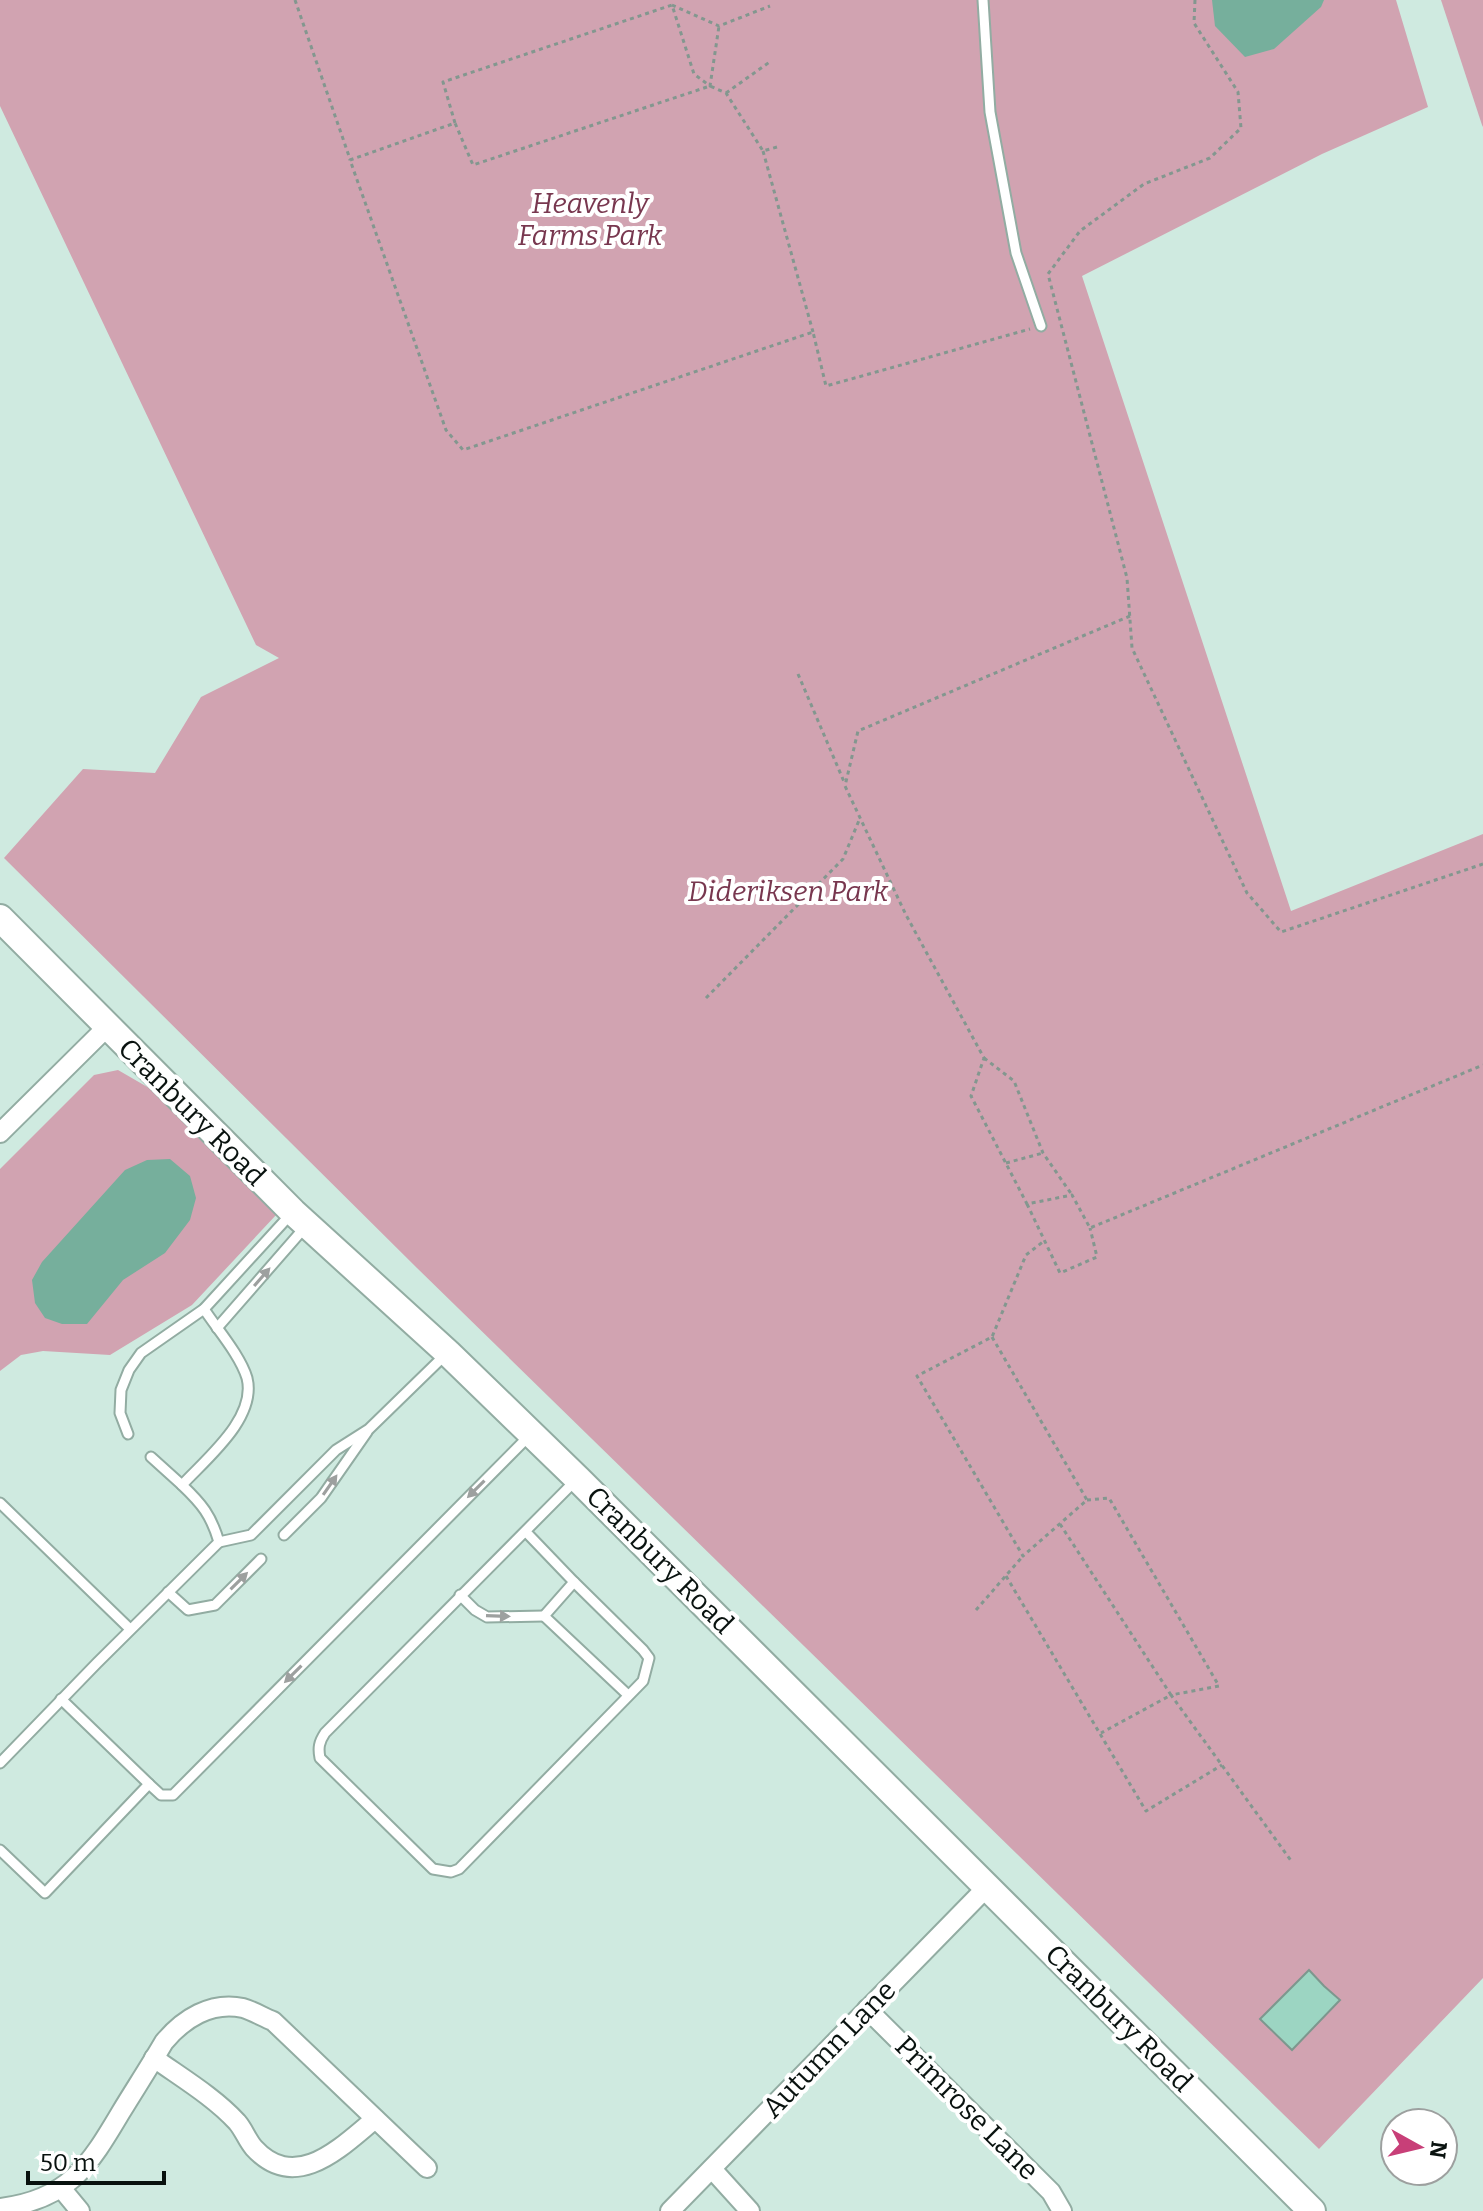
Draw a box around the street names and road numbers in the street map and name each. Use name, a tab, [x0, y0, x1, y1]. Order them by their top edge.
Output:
street label: Cranbury Road	[112, 1032, 272, 1192]
street label: Cranbury Road	[580, 1480, 740, 1640]
street label: Cranbury Road	[1039, 1938, 1199, 2098]
street label: Autumn Lane	[756, 1974, 902, 2124]
street label: Primrose Lane	[888, 2029, 1046, 2187]

